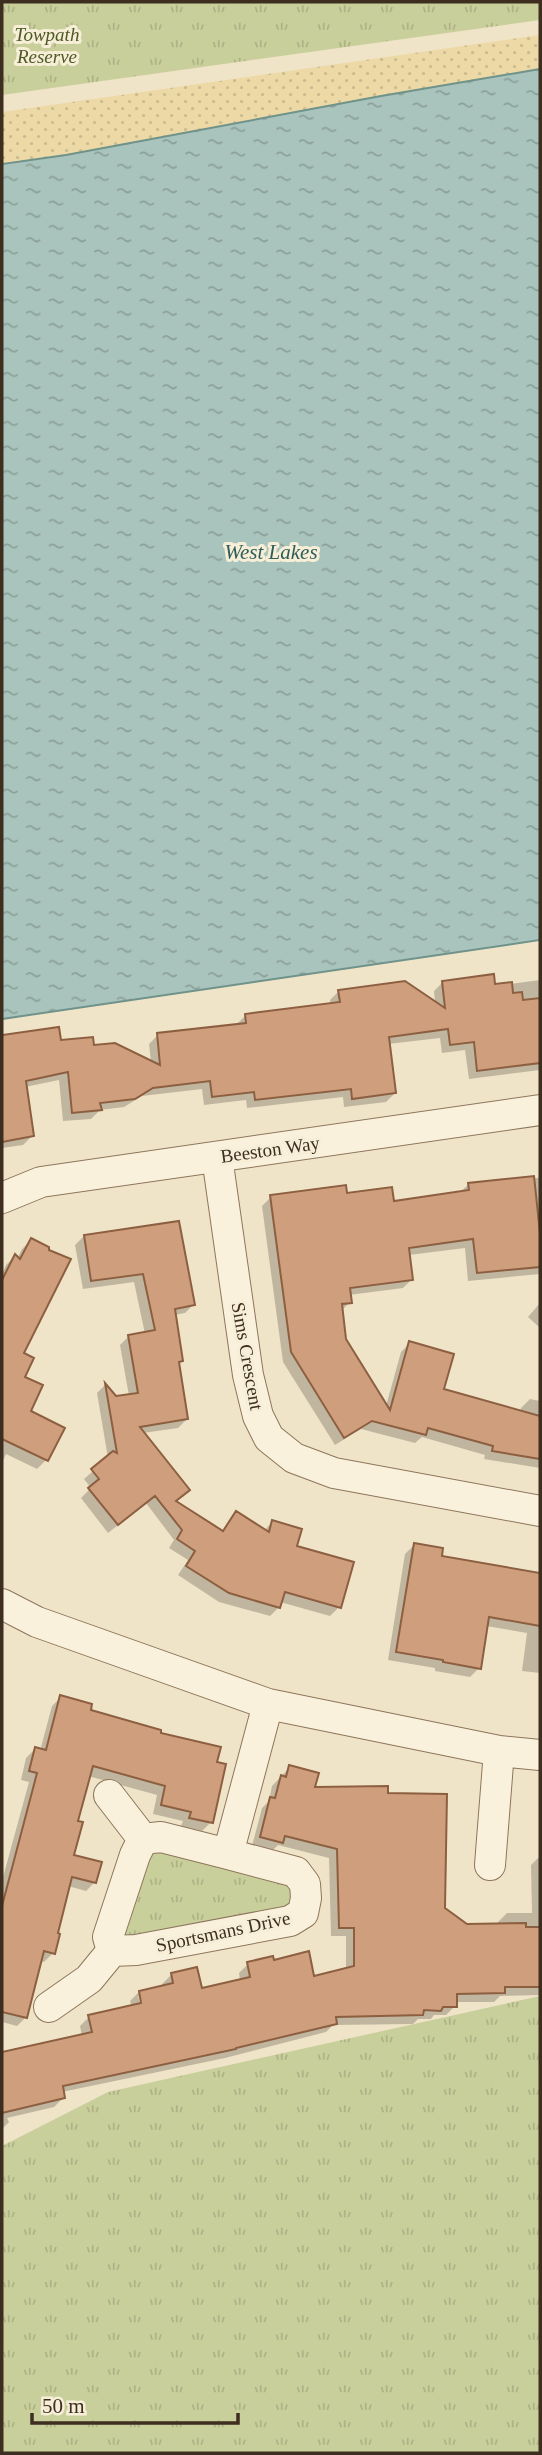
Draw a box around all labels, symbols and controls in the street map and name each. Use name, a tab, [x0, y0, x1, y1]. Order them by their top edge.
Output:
park label: Towpath Reserve	[15, 24, 79, 67]
water label: West Lakes	[224, 540, 318, 564]
street label: Beeston Way	[219, 1132, 322, 1167]
street label: Sims Crescent	[228, 1300, 267, 1412]
street label: Sportsmans Drive	[154, 1907, 292, 1956]
scale bar	[32, 2382, 238, 2426]
text: 50 m	[42, 2394, 85, 2418]

